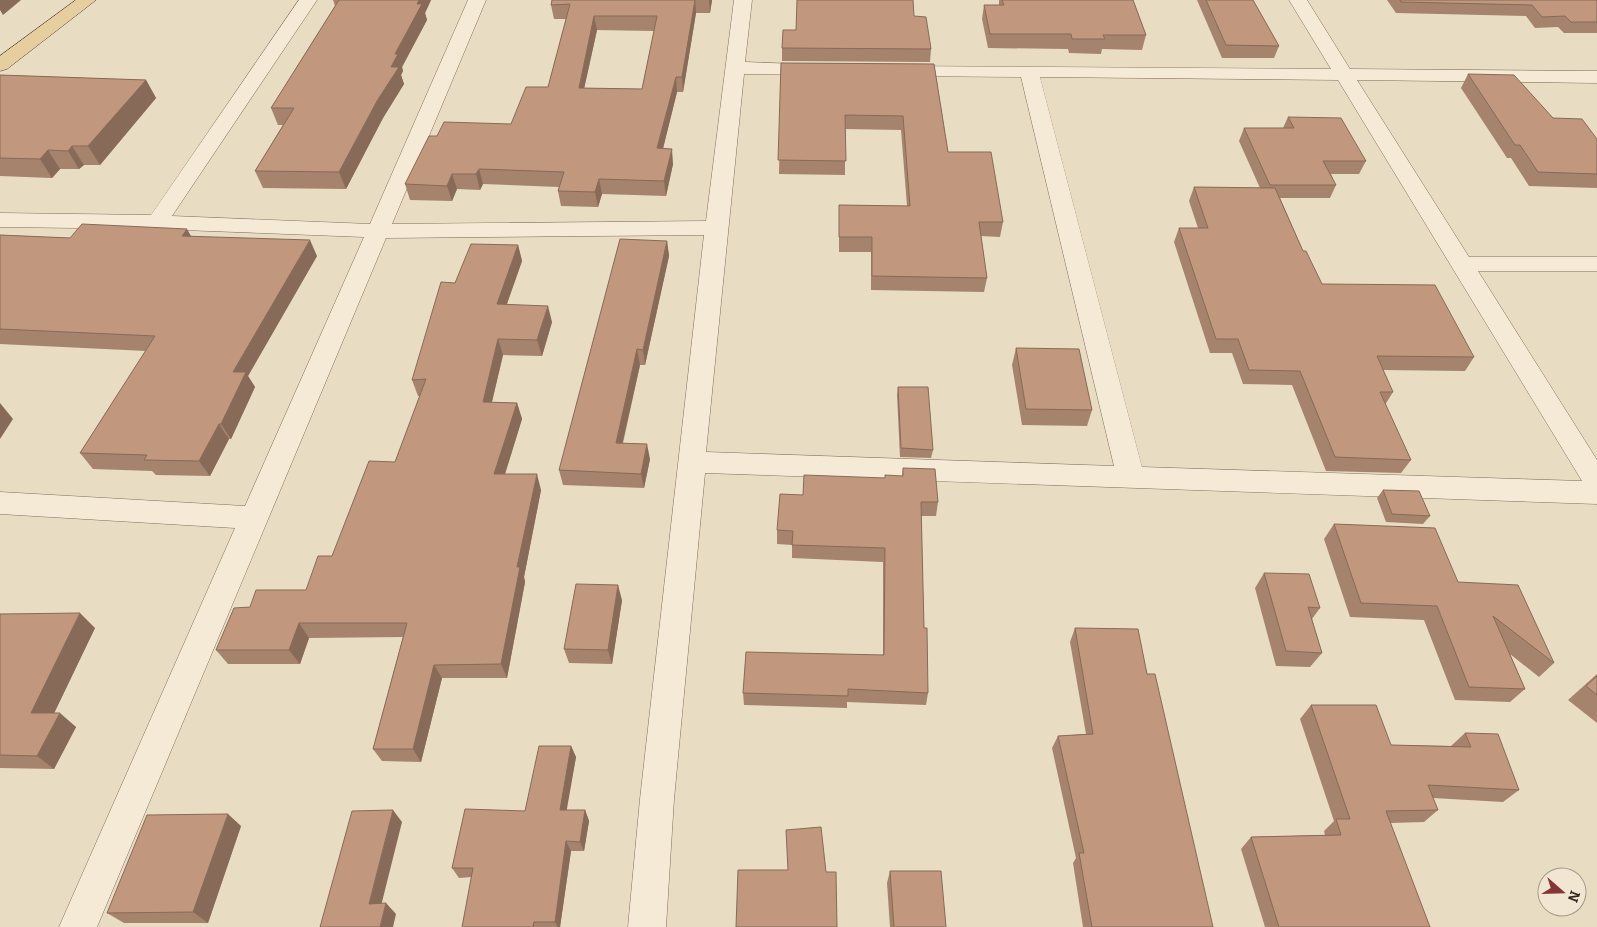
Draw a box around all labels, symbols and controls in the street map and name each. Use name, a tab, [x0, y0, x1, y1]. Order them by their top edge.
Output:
north arrow	[1537, 867, 1587, 917]
text: N	[1564, 888, 1584, 904]

